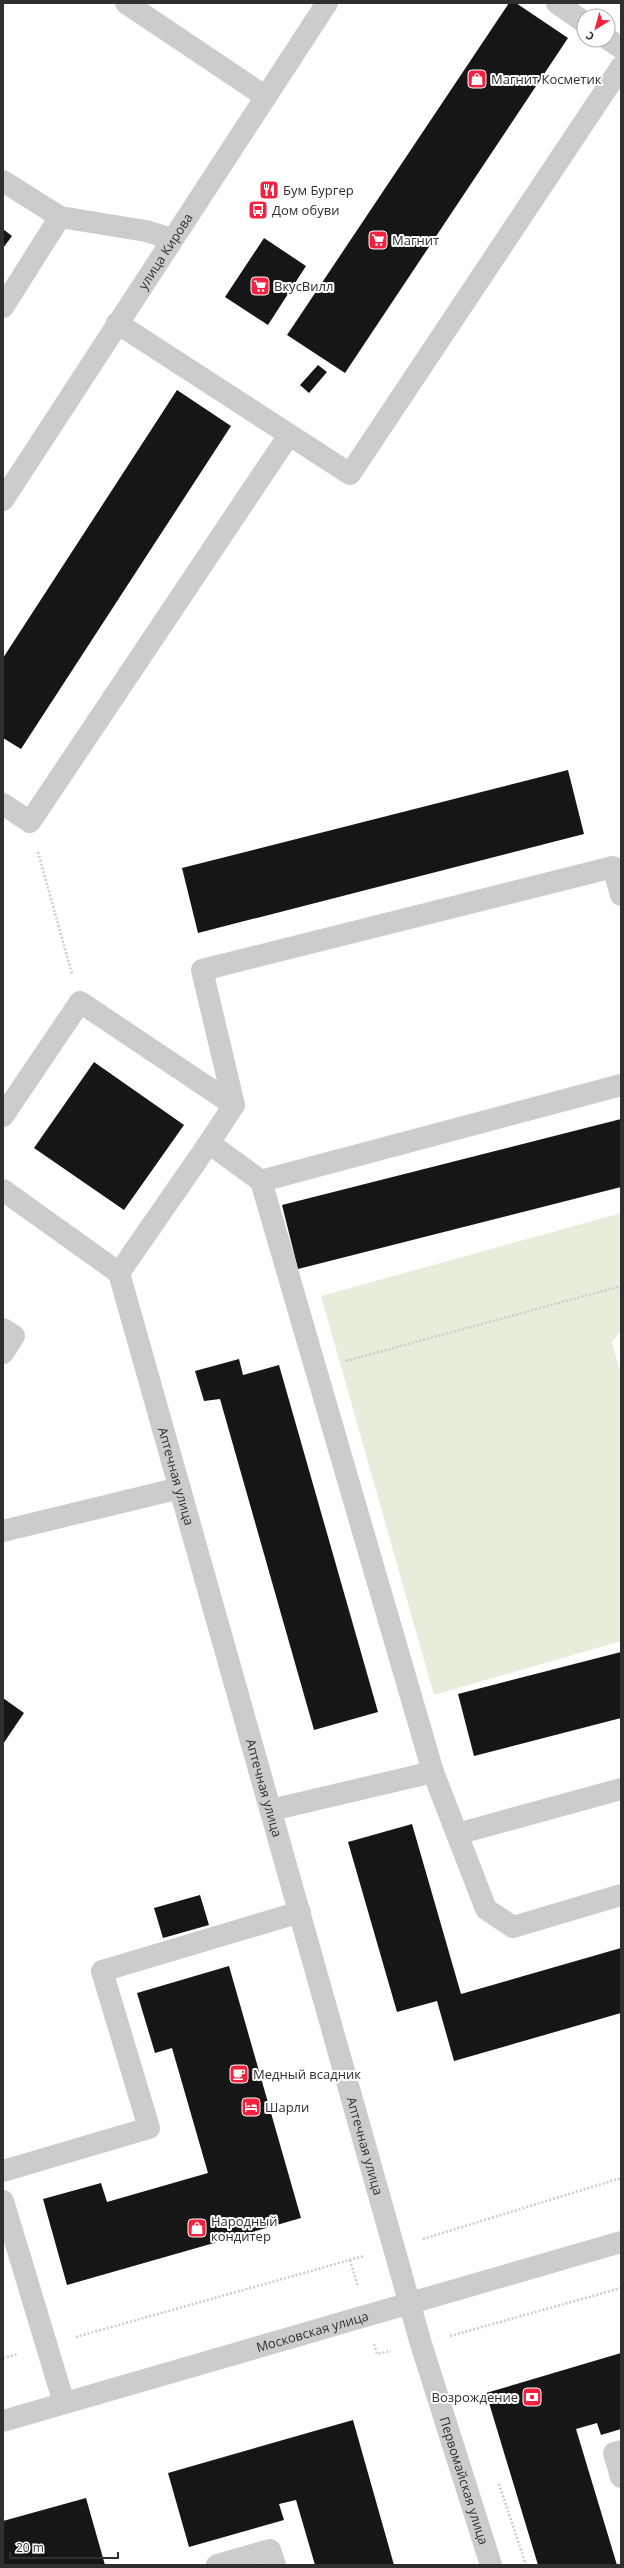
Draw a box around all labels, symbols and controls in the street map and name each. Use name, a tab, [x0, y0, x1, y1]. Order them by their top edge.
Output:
north arrow	[576, 8, 616, 48]
text: С	[582, 28, 597, 44]
shop icon: Магнит Косметик	[466, 68, 488, 90]
place label: Магнит Косметик	[491, 70, 602, 88]
restaurant icon: Бум Бургер	[258, 179, 280, 201]
place label: Бум Бургер	[283, 181, 354, 199]
bus stop icon: Дом обуви	[247, 199, 269, 221]
place label: Дом обуви	[272, 201, 339, 219]
street label: улица Кирова	[134, 210, 197, 293]
supermarket icon: Магнит	[367, 229, 389, 251]
place label: Магнит	[392, 231, 439, 249]
supermarket icon: ВкусВилл	[249, 275, 271, 297]
place label: ВкусВилл	[274, 277, 333, 295]
street label: Аптечная улица	[154, 1425, 199, 1527]
street label: Аптечная улица	[242, 1737, 287, 1839]
cafe icon: Медный всадник	[228, 2063, 250, 2085]
place label: Медный всадник	[253, 2065, 361, 2083]
street label: Аптечная улица	[343, 2095, 388, 2197]
hotel icon: Шарли	[240, 2096, 262, 2118]
place label: Шарли	[265, 2098, 309, 2116]
place label: Народный кондитер	[211, 2212, 278, 2245]
shop icon: Народный кондитер	[186, 2217, 208, 2239]
street label: Московская улица	[254, 2307, 371, 2356]
bank icon: Возрождение	[521, 2386, 543, 2408]
place label: Возрождение	[432, 2388, 518, 2406]
street label: Первомайская улица	[436, 2414, 493, 2547]
scale bar	[10, 2534, 118, 2560]
text: 20 m	[16, 2539, 44, 2556]

